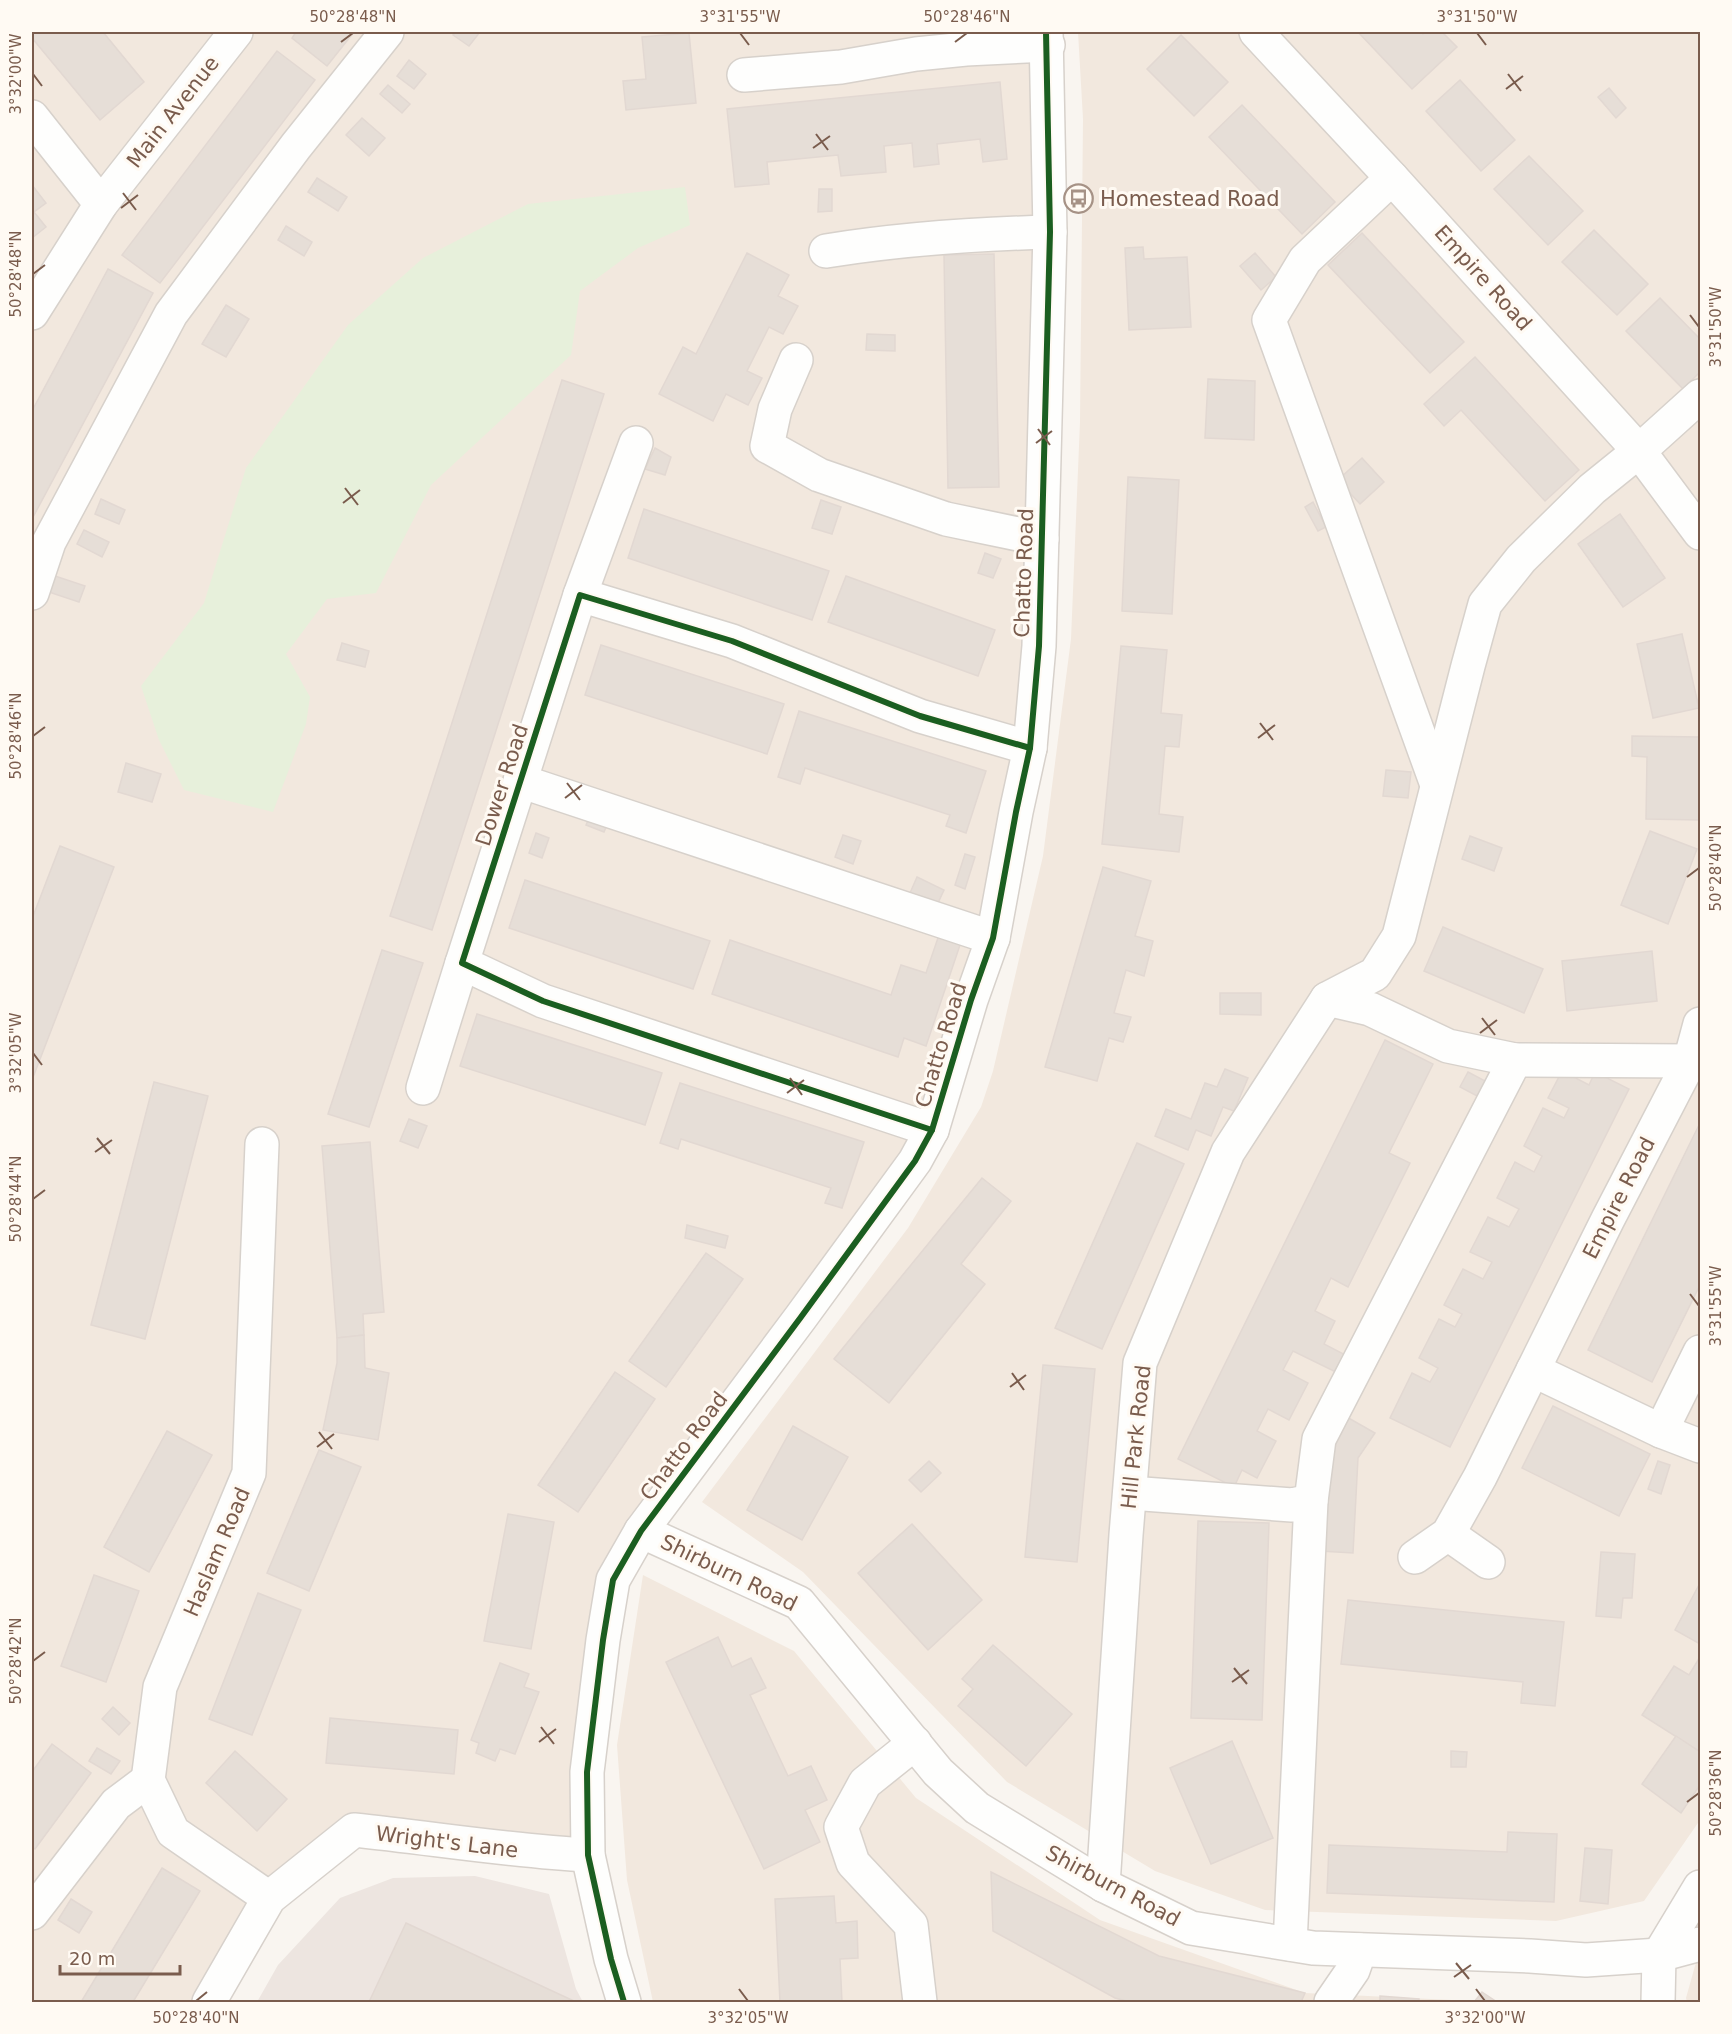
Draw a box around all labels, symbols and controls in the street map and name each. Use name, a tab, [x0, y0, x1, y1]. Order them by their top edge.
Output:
text: 50°28'48"N	[309, 8, 397, 26]
text: 3°31'55"W	[699, 8, 781, 26]
text: 50°28'46"N	[923, 8, 1011, 26]
text: 3°31'50"W	[1436, 8, 1518, 26]
text: 3°32'00"W	[7, 33, 25, 115]
street label: Main Avenue	[122, 51, 224, 173]
bus stop icon: Homestead Road	[1063, 183, 1095, 215]
place label: Homestead Road	[1100, 187, 1280, 211]
street label: Empire Road	[1429, 220, 1537, 336]
text: 50°28'48"N	[7, 230, 25, 318]
text: 3°31'50"W	[1707, 286, 1725, 368]
street label: Chatto Road	[1010, 508, 1038, 638]
text: 50°28'46"N	[7, 692, 25, 780]
street label: Dower Road	[471, 721, 533, 849]
text: 50°28'40"N	[1707, 824, 1725, 912]
street label: Chatto Road	[911, 980, 971, 1110]
text: 3°32'05"W	[7, 1012, 25, 1094]
street label: Empire Road	[1578, 1133, 1660, 1263]
text: 50°28'44"N	[7, 1155, 25, 1243]
text: 3°31'55"W	[1707, 1265, 1725, 1347]
street label: Hill Park Road	[1117, 1364, 1155, 1510]
street label: Chatto Road	[635, 1387, 733, 1505]
street label: Haslam Road	[179, 1484, 255, 1620]
street label: Shirburn Road	[657, 1530, 801, 1616]
text: 50°28'42"N	[7, 1617, 25, 1705]
text: 50°28'36"N	[1707, 1749, 1725, 1837]
street label: Wright's Lane	[374, 1821, 520, 1863]
street label: Shirburn Road	[1042, 1840, 1184, 1932]
scale bar	[60, 1938, 180, 1976]
text: 20 m	[69, 1948, 115, 1969]
text: 50°28'40"N	[152, 2009, 240, 2027]
text: 3°32'05"W	[707, 2009, 789, 2027]
text: 3°32'00"W	[1444, 2009, 1526, 2027]

